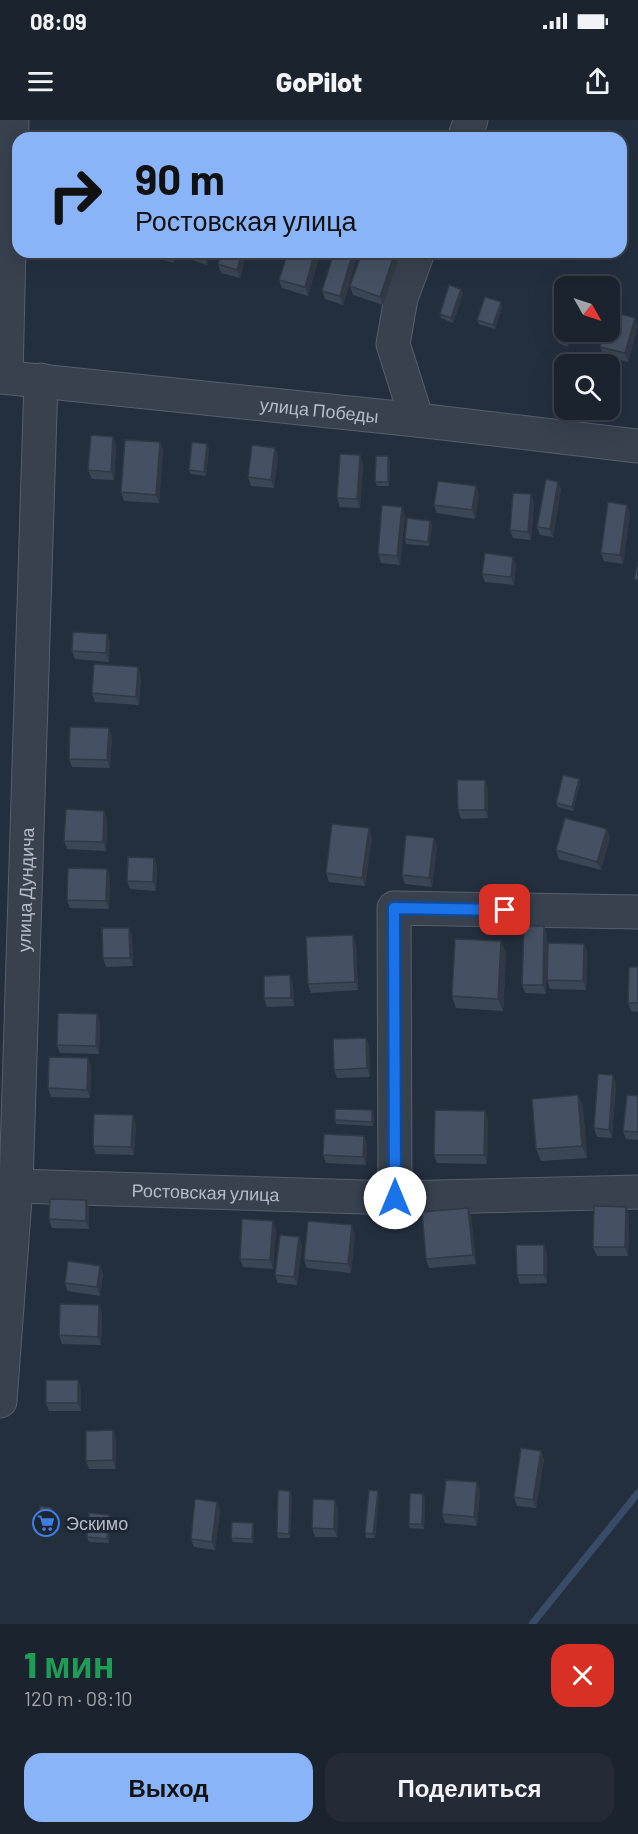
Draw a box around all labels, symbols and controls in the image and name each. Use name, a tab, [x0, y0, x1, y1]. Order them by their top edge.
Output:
text: 08:09	[30, 8, 87, 34]
icon: menu	[24, 65, 57, 98]
text: GoPilot	[276, 65, 362, 97]
icon: share	[581, 65, 614, 98]
text: 90 m	[135, 153, 225, 203]
icon: right	[36, 156, 114, 234]
text: Ростовская улица	[135, 204, 357, 236]
north arrow	[554, 276, 620, 342]
map controls	[554, 276, 620, 420]
button: search	[554, 354, 620, 420]
street label: улица Победы	[259, 393, 380, 427]
street label: улица Дундича	[12, 826, 38, 952]
pin	[479, 884, 530, 935]
icon: arrive	[488, 893, 521, 926]
position arrow	[363, 1166, 427, 1230]
street label: Ростовская улица	[131, 1179, 281, 1205]
supermarket icon: Эскимо	[31, 1508, 61, 1538]
place label: Эскимо	[66, 1512, 128, 1534]
text: 1 мин	[24, 1642, 115, 1685]
button: close	[551, 1644, 614, 1707]
text: 120 m · 08:10	[24, 1686, 133, 1710]
button: Выход	[24, 1753, 313, 1822]
button: Поделиться	[325, 1753, 614, 1822]

